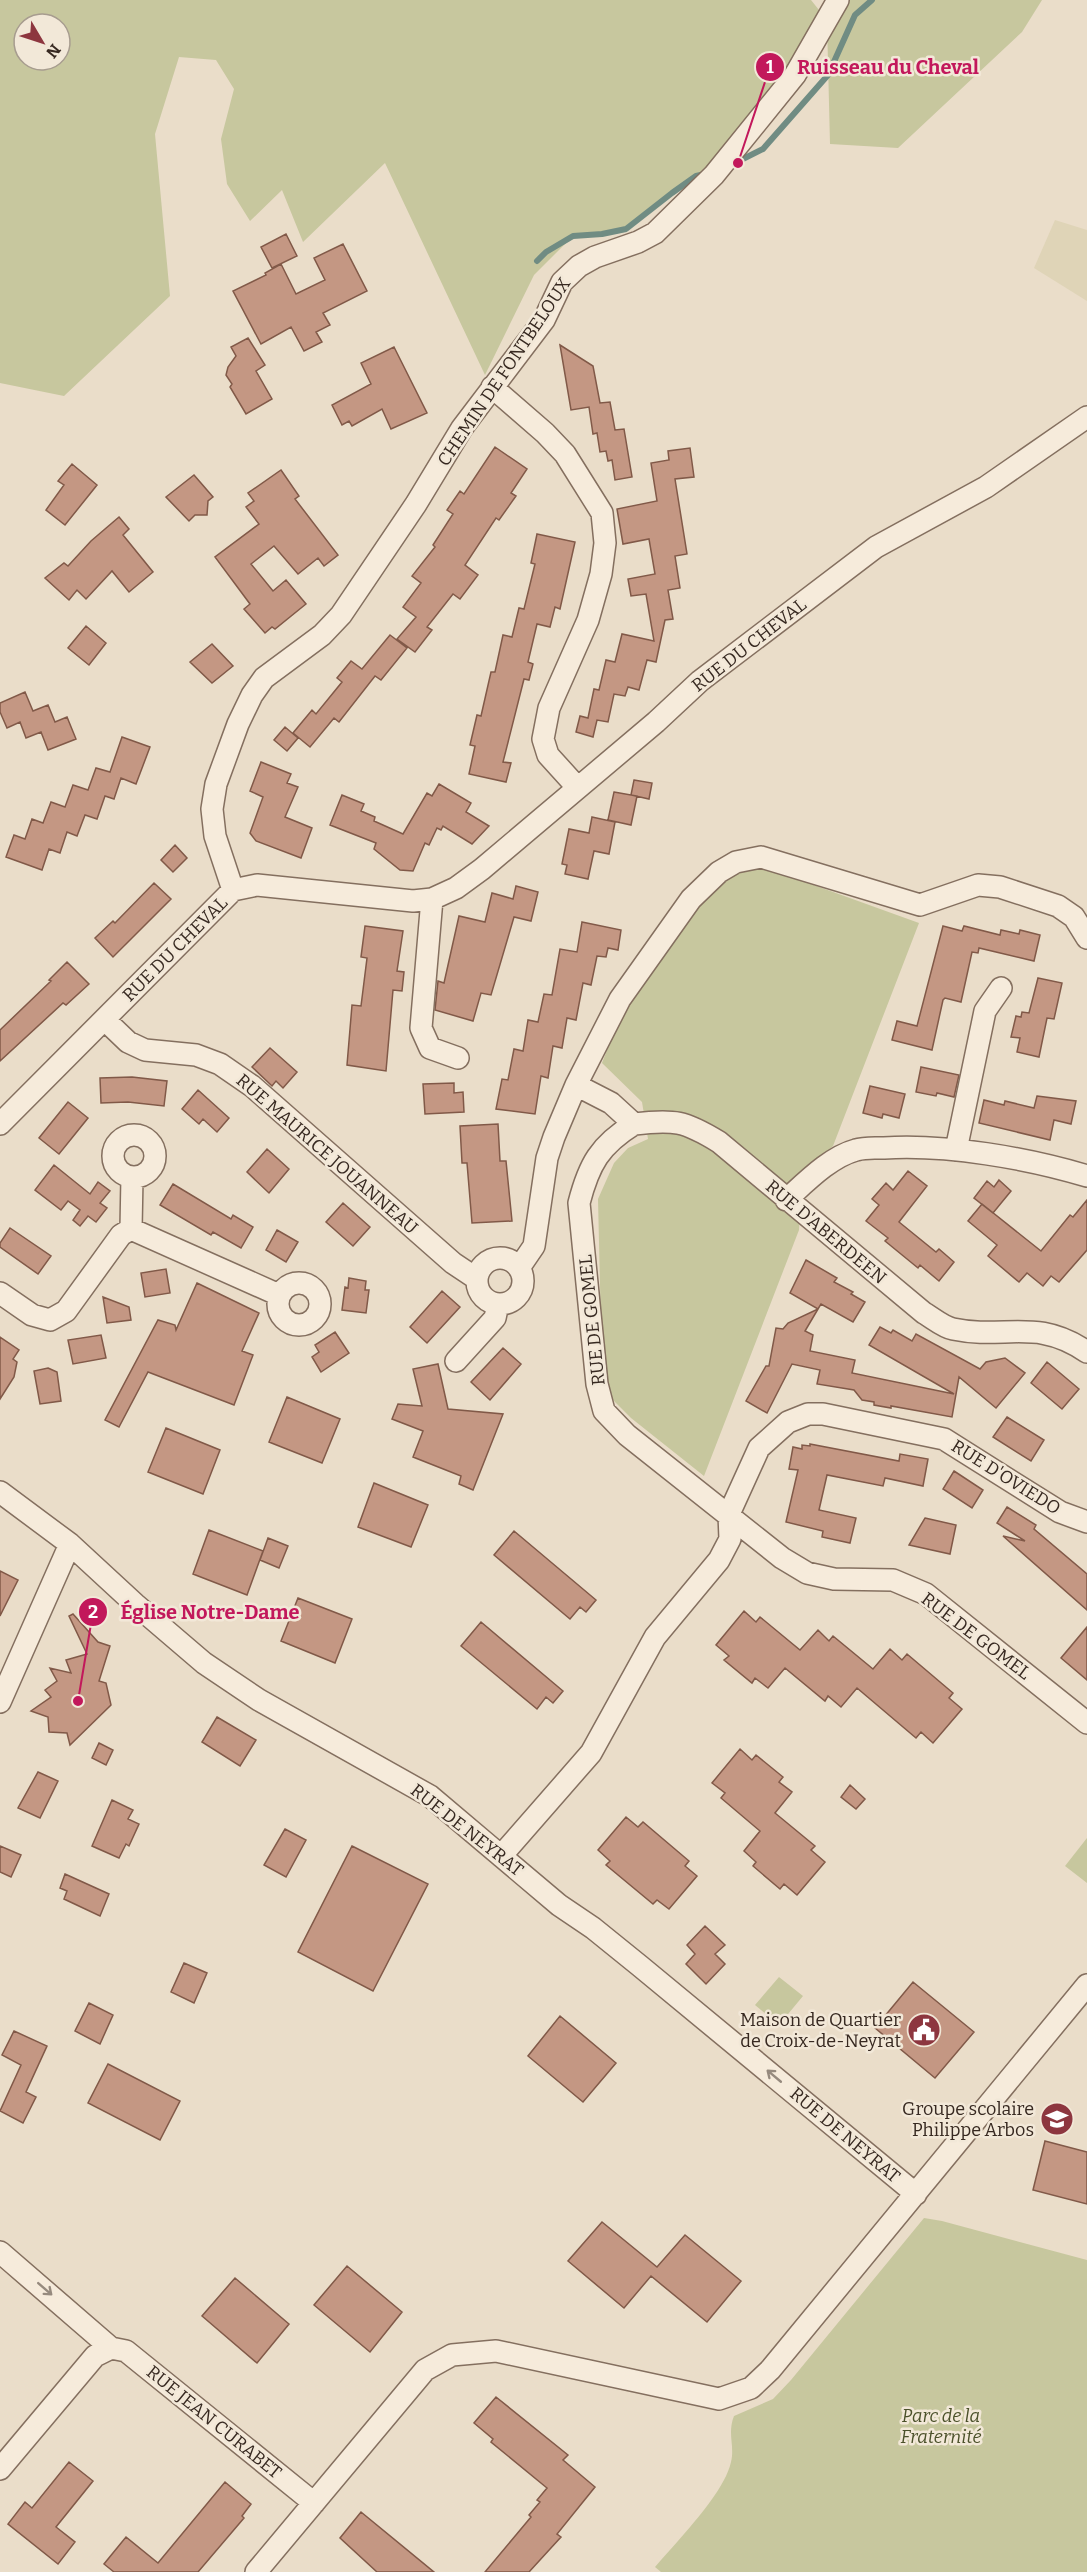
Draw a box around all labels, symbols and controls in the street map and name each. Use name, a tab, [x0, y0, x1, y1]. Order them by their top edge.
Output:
north arrow	[12, 12, 72, 72]
text: N	[42, 40, 65, 62]
callout: Ruisseau du Cheval	[755, 48, 991, 86]
text: Ruisseau du Cheval	[797, 55, 979, 79]
text: 1	[766, 56, 774, 78]
street label: CHEMIN DE FONTBELOUX	[433, 273, 576, 470]
street label: RUE DU CHEVAL	[687, 593, 811, 697]
street label: RUE DU CHEVAL	[118, 892, 232, 1006]
street label: RUE MAURICE JOUANNEAU	[232, 1069, 422, 1239]
street label: RUE D'ABERDEEN	[761, 1175, 891, 1289]
street label: RUE DE GOMEL	[574, 1254, 610, 1386]
street label: RUE D'OVIEDO	[947, 1435, 1065, 1519]
street label: RUE DE GOMEL	[917, 1588, 1035, 1684]
callout: Église Notre-Dame	[78, 1593, 311, 1631]
text: Église Notre-Dame	[120, 1599, 300, 1624]
text: 2	[88, 1601, 98, 1623]
street label: RUE DE NEYRAT	[406, 1779, 528, 1881]
place label: Maison de Quartier de Croix-de-Neyrat	[740, 2009, 901, 2052]
public building icon: Maison de Quartier de Croix-de-Neyrat	[906, 2012, 942, 2048]
one-way arrow	[766, 2070, 782, 2083]
street label: RUE DE NEYRAT	[785, 2083, 905, 2188]
place label: Groupe scolaire Philippe Arbos	[902, 2098, 1034, 2141]
school or university icon: Groupe scolaire Philippe Arbos	[1039, 2101, 1075, 2137]
one-way arrow	[37, 2282, 52, 2296]
street label: RUE JEAN CURABET	[142, 2361, 286, 2483]
park label: Parc de la Fraternité	[901, 2405, 981, 2448]

